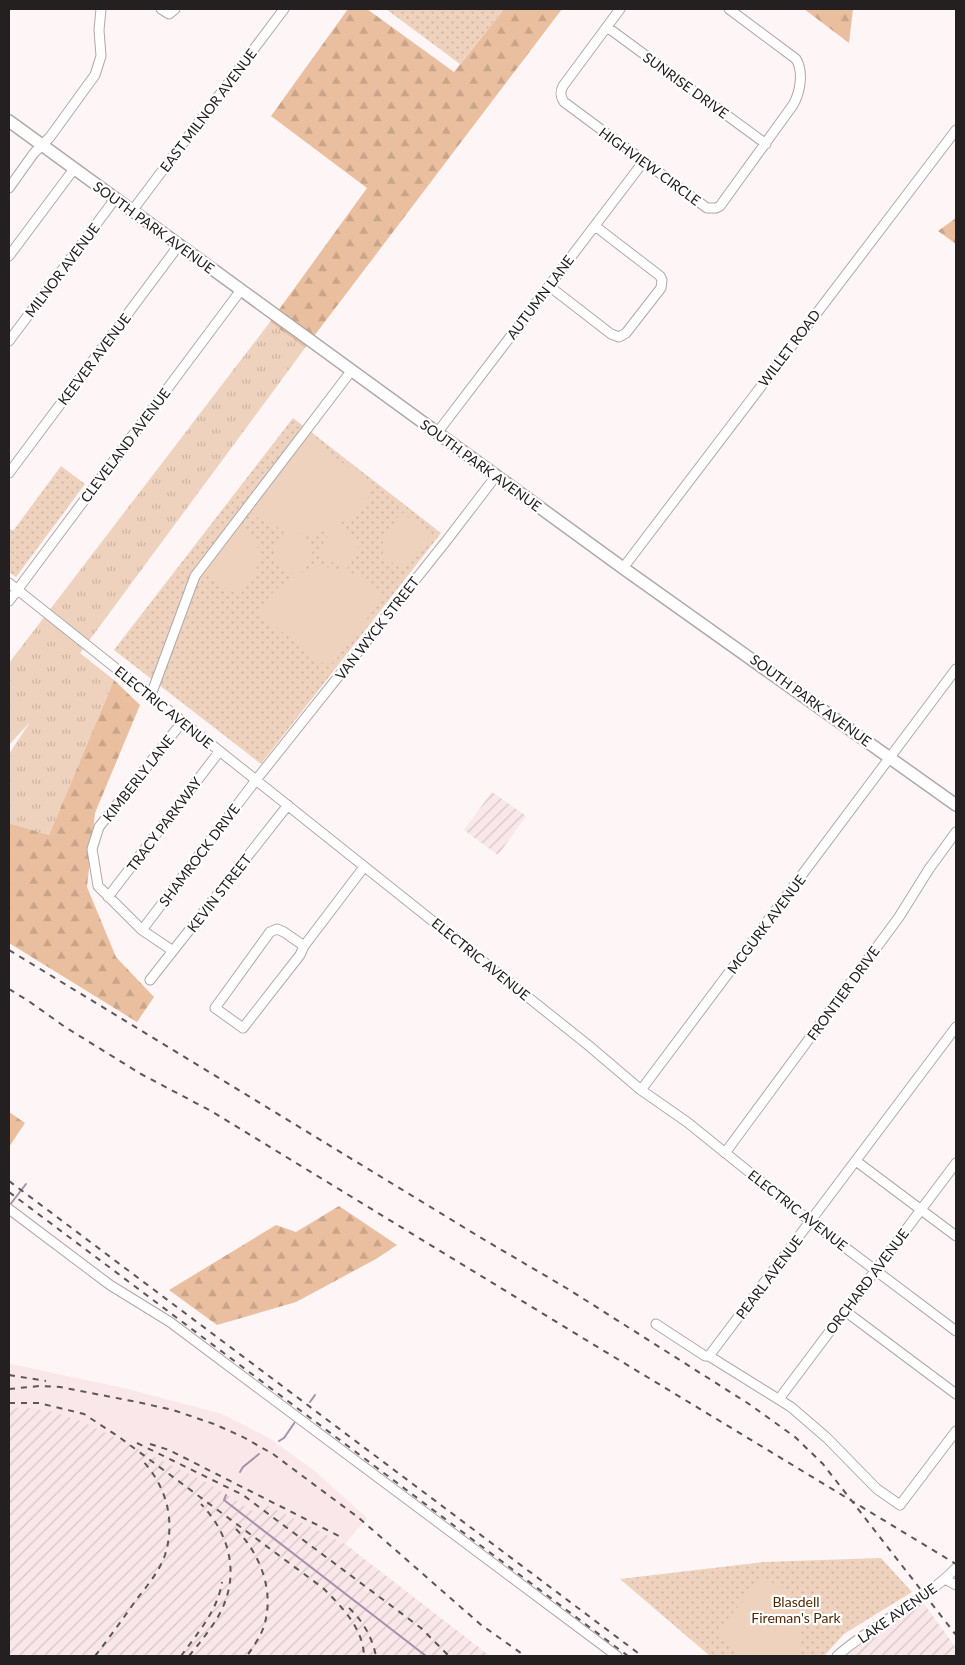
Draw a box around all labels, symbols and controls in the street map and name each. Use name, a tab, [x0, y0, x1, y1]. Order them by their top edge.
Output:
street label: EAST MILNOR AVENUE	[156, 45, 260, 175]
street label: SUNRISE DRIVE	[640, 48, 732, 122]
street label: HIGHVIEW CIRCLE	[596, 123, 704, 209]
street label: SOUTH PARK AVENUE	[90, 177, 218, 277]
street label: MILNOR AVENUE	[21, 220, 103, 320]
street label: AUTUMN LANE	[503, 252, 577, 342]
street label: WILLET ROAD	[755, 306, 823, 390]
street label: KEEVER AVENUE	[54, 310, 134, 408]
street label: CLEVELAND AVENUE	[76, 385, 174, 505]
street label: SOUTH PARK AVENUE	[417, 415, 545, 515]
street label: VAN WYCK STREET	[331, 572, 423, 683]
street label: SOUTH PARK AVENUE	[747, 650, 875, 750]
street label: ELECTRIC AVENUE	[112, 662, 216, 752]
street label: KIMBERLY LANE	[99, 731, 177, 825]
street label: TRACY PARKWAY	[123, 773, 205, 875]
street label: SHAMROCK DRIVE	[155, 800, 243, 910]
street label: KEVIN STREET	[183, 850, 255, 935]
street label: MCGURK AVENUE	[723, 871, 809, 977]
street label: ELECTRIC AVENUE	[429, 914, 533, 1004]
street label: FRONTIER DRIVE	[803, 943, 883, 1043]
street label: ELECTRIC AVENUE	[745, 1166, 851, 1254]
street label: ORCHARD AVENUE	[822, 1225, 912, 1337]
street label: PEARL AVENUE	[732, 1232, 806, 1322]
street label: LAKE AVENUE	[854, 1580, 940, 1646]
park label: Blasdell Fireman's Park	[751, 1593, 842, 1626]

